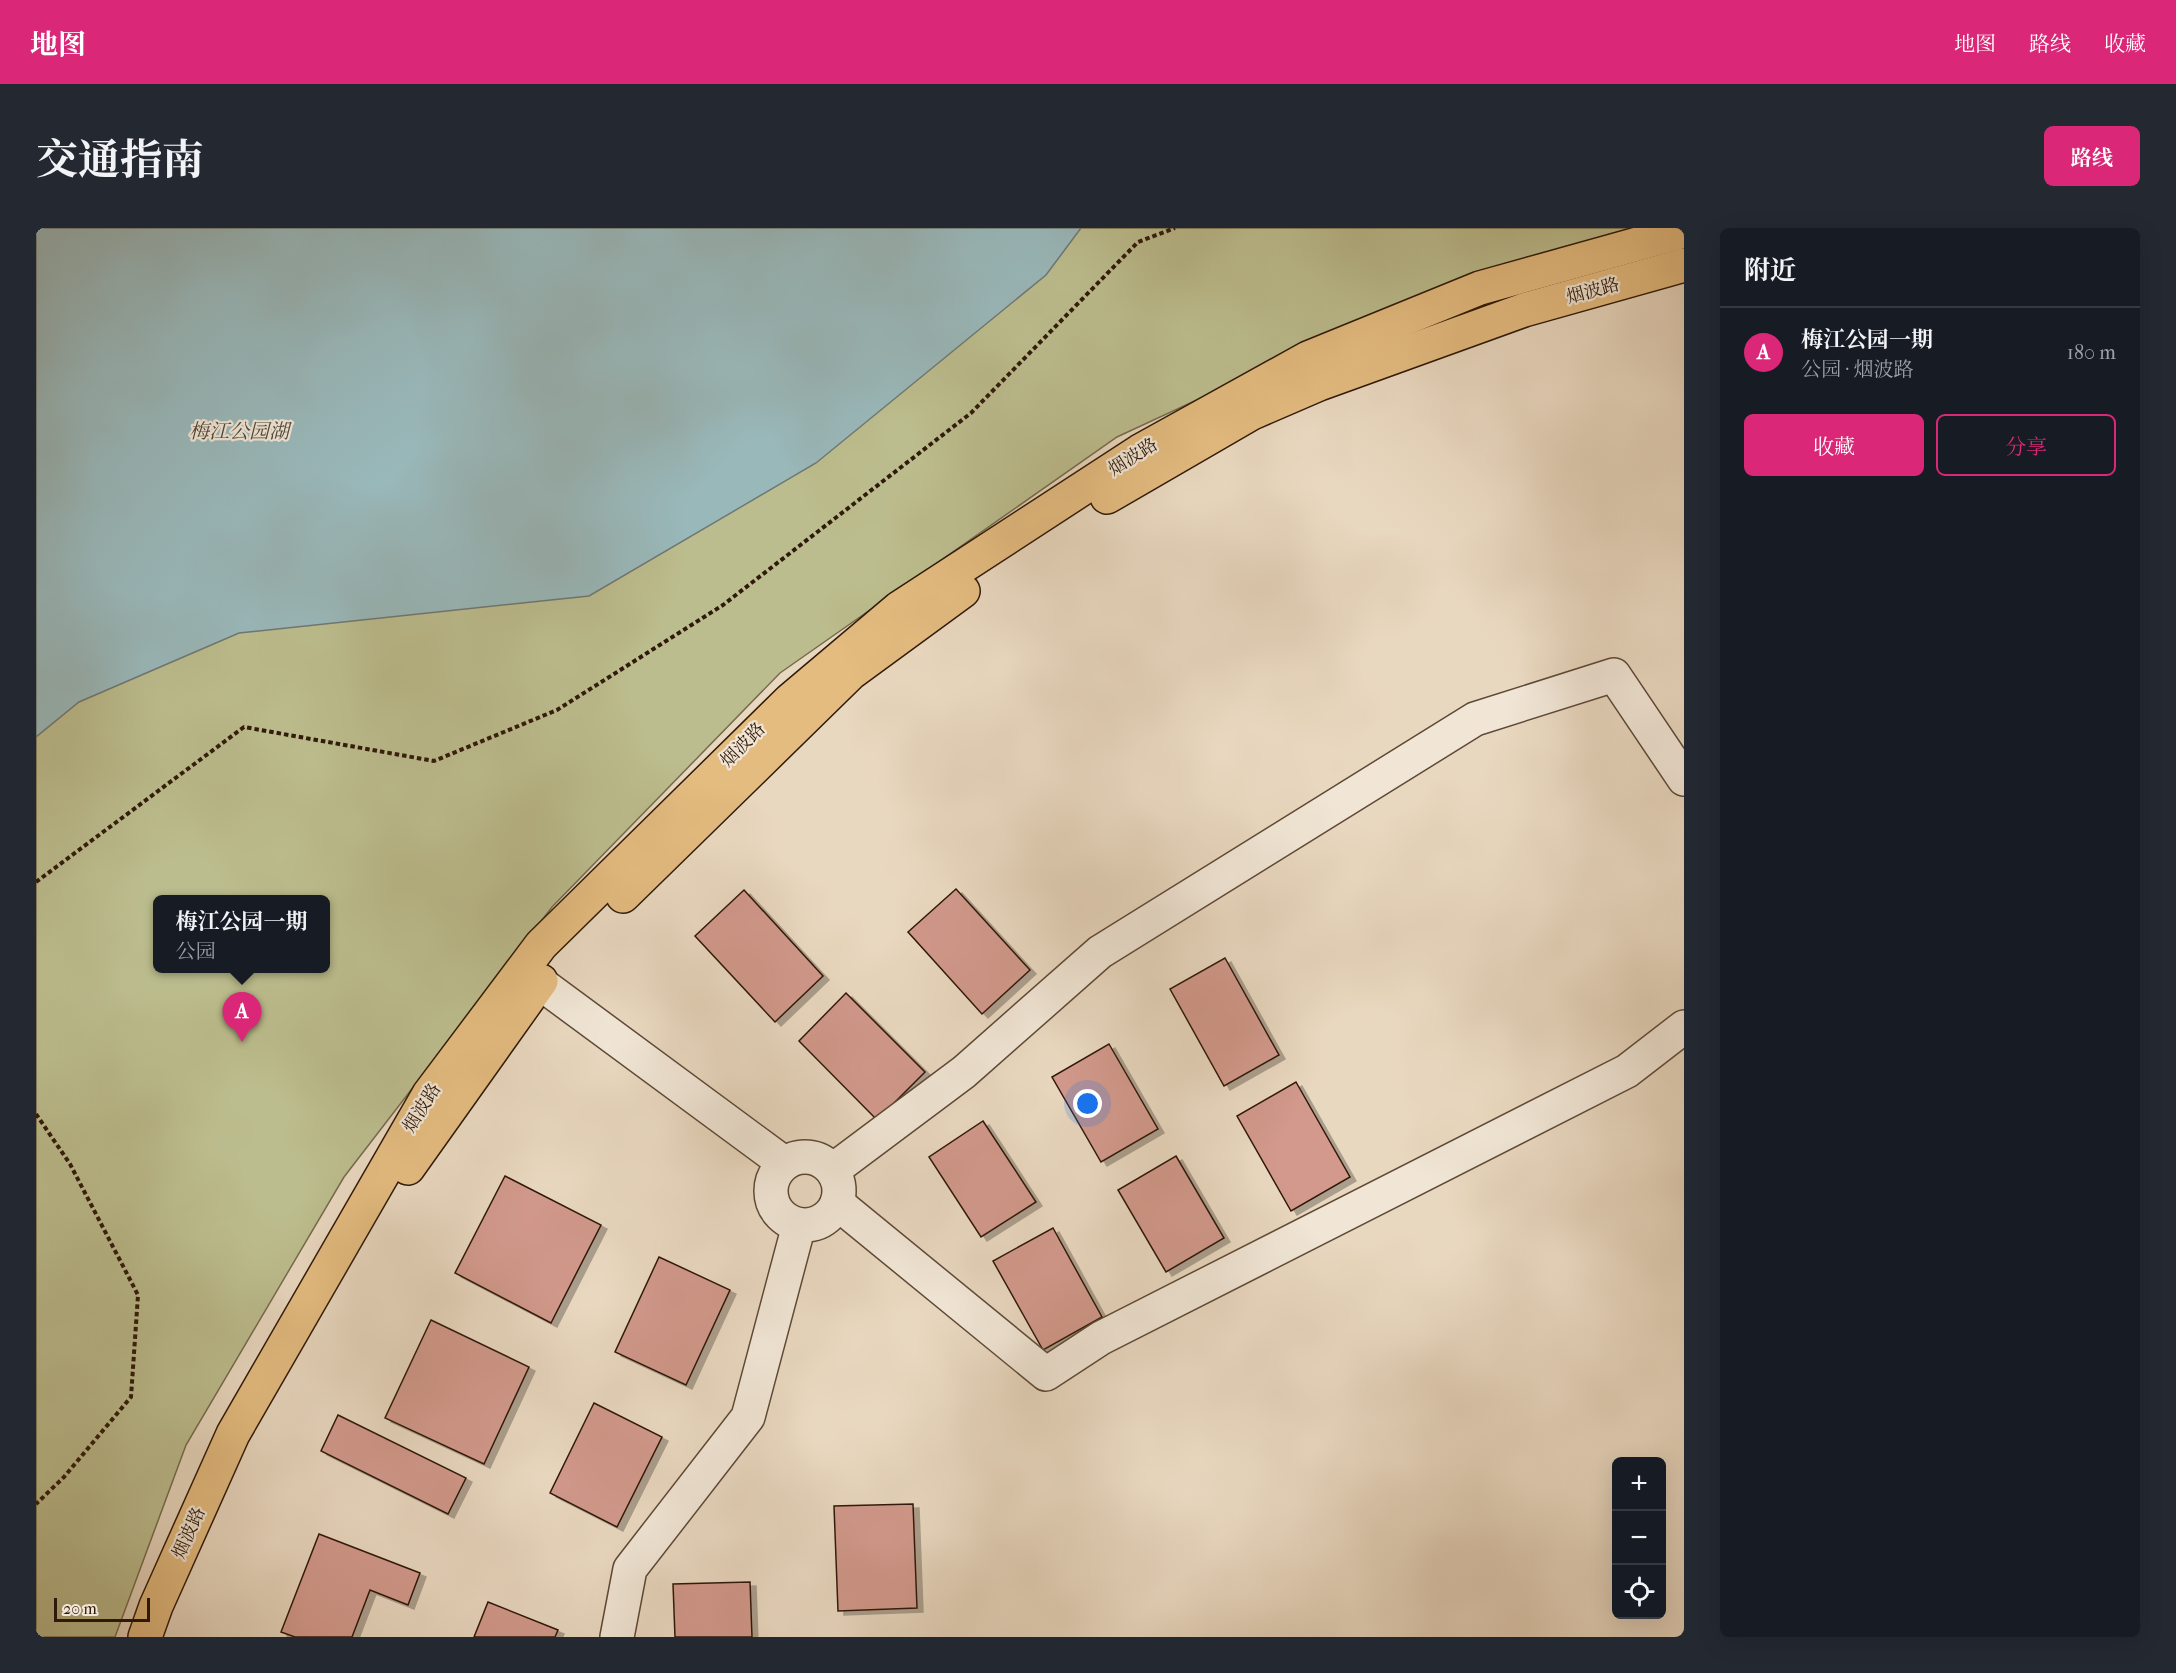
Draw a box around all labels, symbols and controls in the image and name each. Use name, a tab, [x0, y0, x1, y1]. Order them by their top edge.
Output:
text: 地图	[30, 28, 86, 61]
text: 地图	[1954, 32, 1996, 56]
text: 路线	[2029, 32, 2071, 56]
text: 收藏	[2104, 32, 2146, 56]
button: 路线	[2044, 126, 2140, 186]
text: 交通指南	[36, 136, 204, 185]
text: 附近	[1744, 255, 1796, 286]
street label: 烟波路	[1564, 274, 1622, 308]
text: 梅江公园一期	[1801, 327, 1933, 353]
text: A	[1757, 341, 1770, 364]
text: 180 m	[2067, 341, 2116, 364]
text: 公园 · 烟波路	[1801, 358, 1914, 381]
button: 收藏	[1744, 414, 1924, 476]
button: 分享	[1936, 414, 2116, 476]
water label: 梅江公园湖	[189, 420, 292, 443]
street label: 烟波路	[1105, 434, 1161, 480]
street label: 烟波路	[716, 718, 770, 772]
popup	[153, 895, 330, 973]
text: 梅江公园一期	[175, 909, 308, 935]
text: 公园	[175, 940, 215, 963]
pin: A	[222, 992, 262, 1042]
street label: 烟波路	[399, 1080, 445, 1136]
your location	[1073, 1089, 1102, 1118]
map controls	[1612, 1457, 1666, 1619]
button: +	[1612, 1457, 1666, 1511]
street label: 烟波路	[168, 1504, 210, 1562]
button: −	[1612, 1511, 1666, 1565]
button: locate	[1612, 1565, 1666, 1619]
scale bar	[54, 1595, 150, 1622]
text: 20 m	[63, 1599, 97, 1618]

